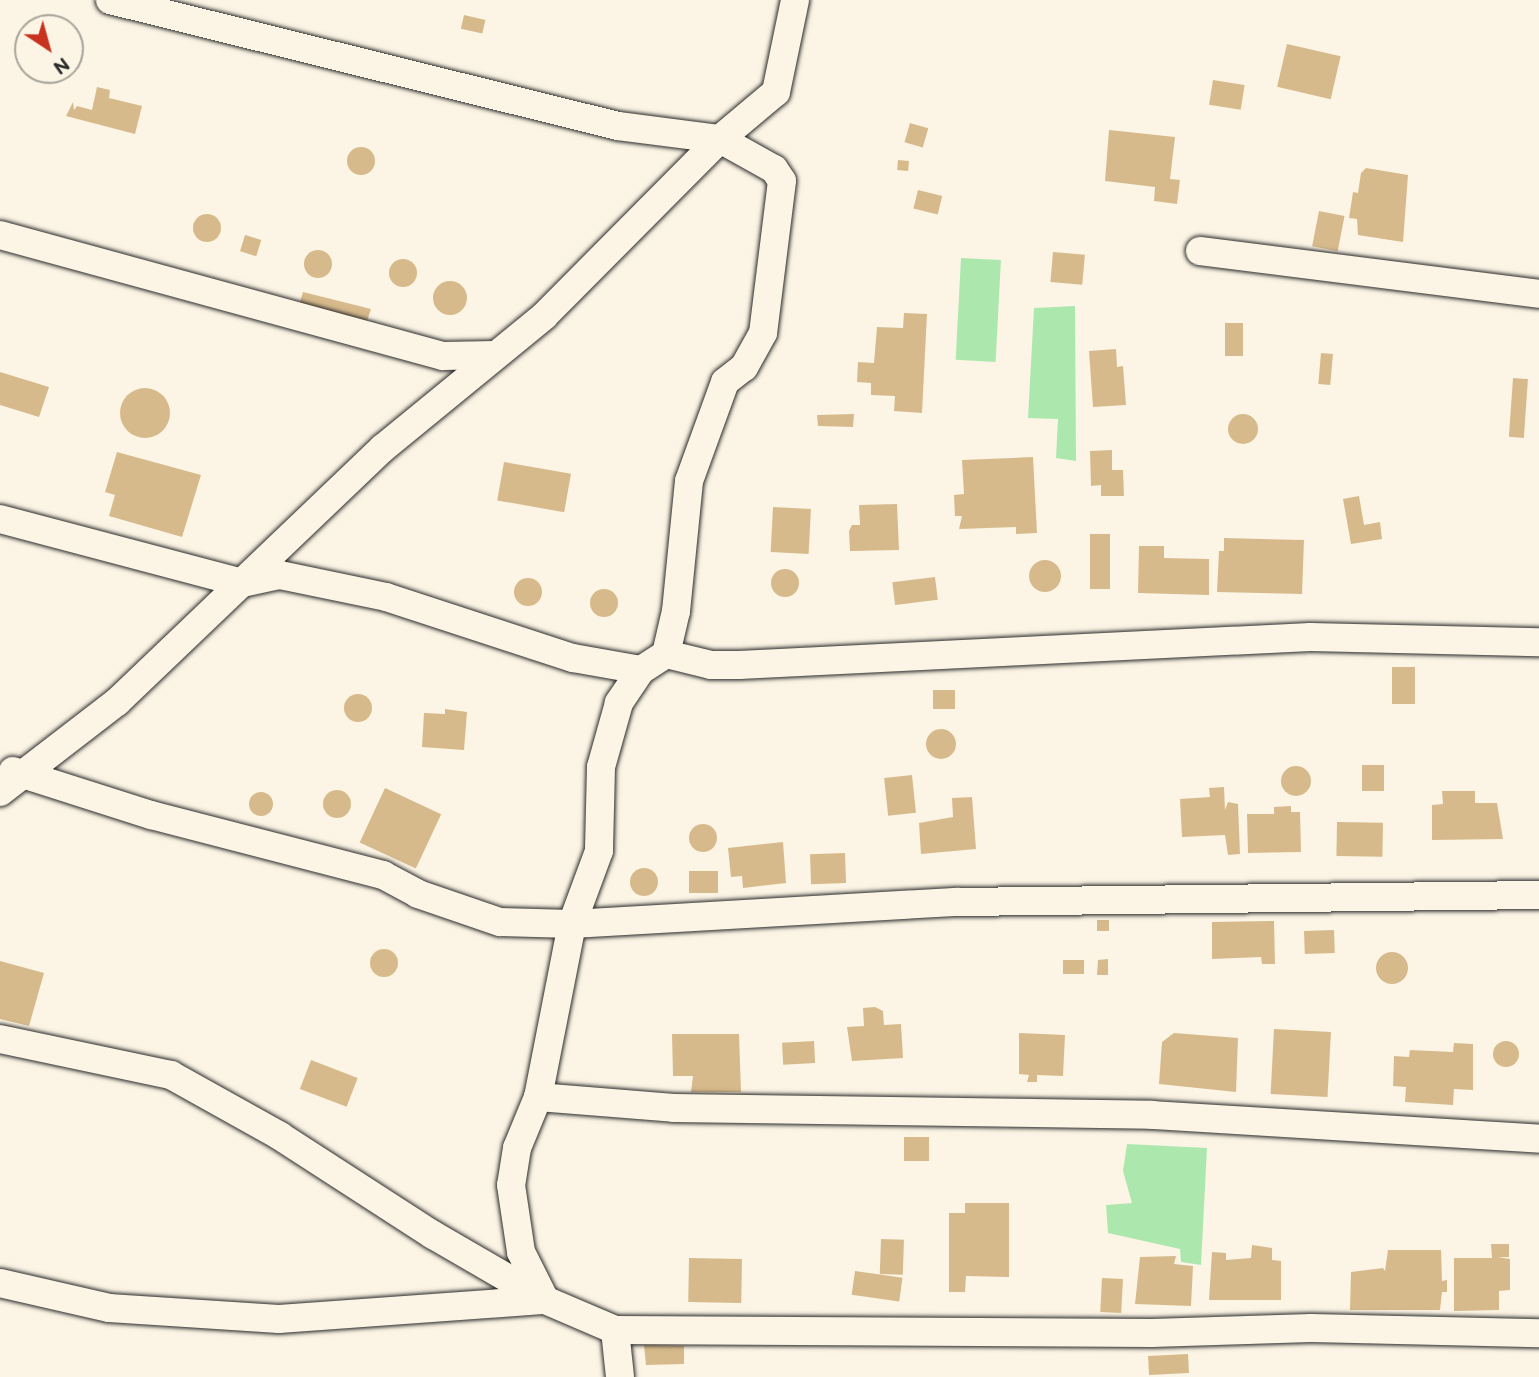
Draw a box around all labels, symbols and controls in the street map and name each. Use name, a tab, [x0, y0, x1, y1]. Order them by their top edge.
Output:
north arrow	[14, 14, 84, 84]
text: N	[48, 51, 73, 78]

